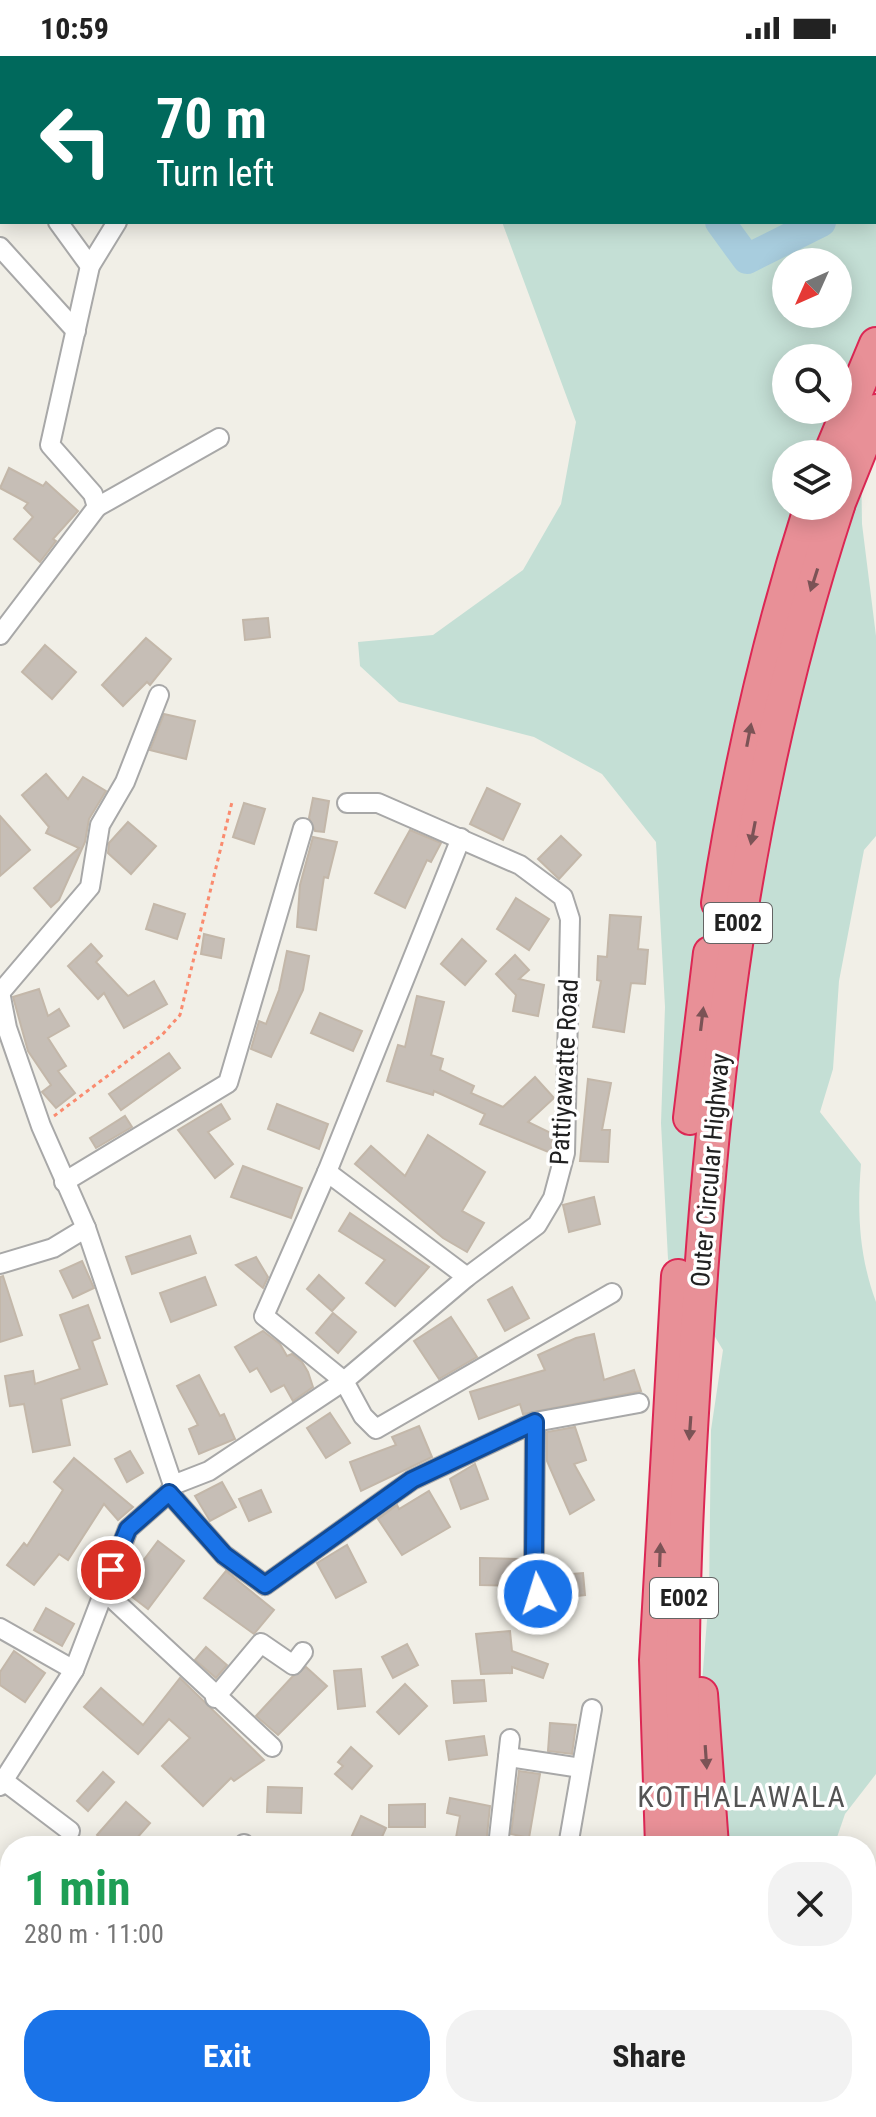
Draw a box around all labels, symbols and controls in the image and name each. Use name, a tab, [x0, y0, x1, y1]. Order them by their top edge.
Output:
text: 10:59	[40, 11, 109, 46]
text: 70 m	[156, 86, 267, 152]
icon: left	[24, 88, 128, 192]
text: Turn left	[156, 153, 274, 195]
north arrow	[772, 248, 852, 328]
map controls	[772, 248, 852, 520]
button: search	[772, 344, 852, 424]
button: layers	[772, 440, 852, 520]
one-way arrow	[807, 569, 819, 593]
one-way arrow	[743, 722, 756, 747]
one-way arrow	[746, 821, 758, 846]
road number: E002	[704, 903, 772, 943]
street label: Pattiyawatte Road	[544, 978, 584, 1166]
one-way arrow	[696, 1006, 709, 1031]
street label: Outer Circular Highway	[685, 1052, 735, 1288]
one-way arrow	[683, 1416, 696, 1441]
pin	[77, 1536, 145, 1604]
one-way arrow	[654, 1542, 667, 1567]
icon: arrive	[89, 1548, 133, 1592]
position arrow	[496, 1552, 580, 1636]
road number: E002	[650, 1578, 718, 1618]
one-way arrow	[700, 1745, 713, 1770]
district label: KOTHALAWALA	[637, 1779, 847, 1814]
text: 1 min	[24, 1860, 131, 1917]
button: close	[768, 1862, 852, 1946]
text: 280 m · 11:00	[24, 1919, 164, 1949]
button: Exit	[24, 2010, 430, 2102]
button: Share	[446, 2010, 852, 2102]

